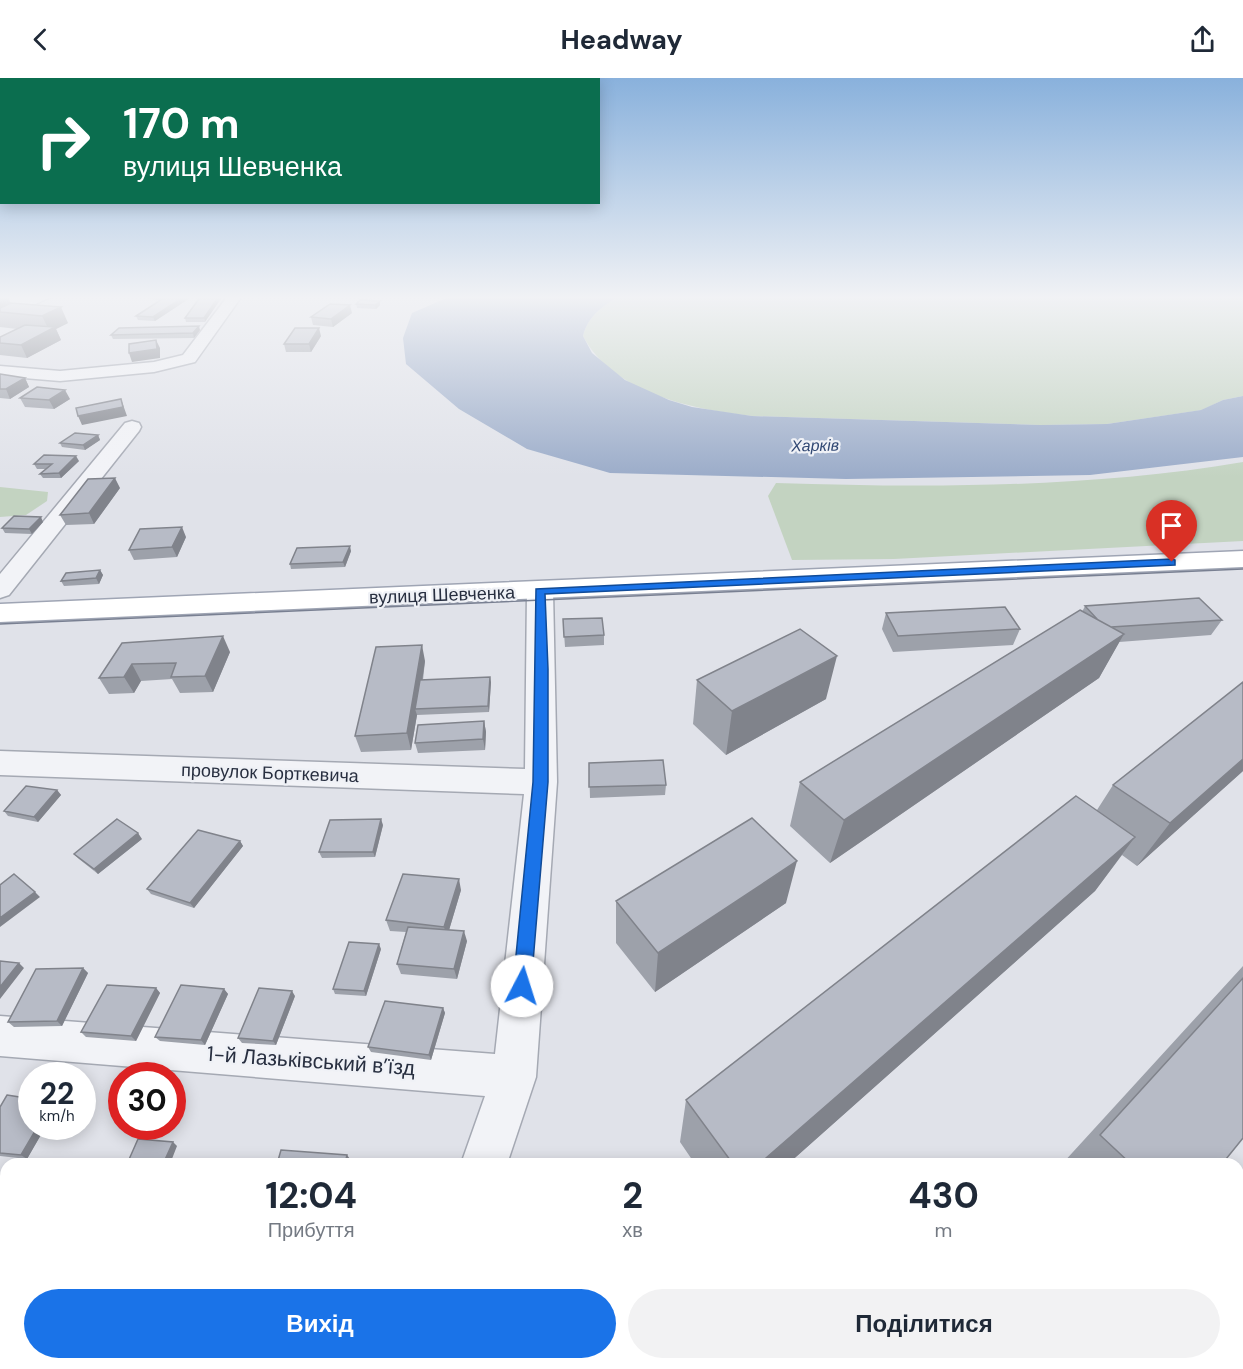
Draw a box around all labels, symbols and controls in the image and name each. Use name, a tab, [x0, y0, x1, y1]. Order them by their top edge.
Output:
text: Headway	[560, 22, 683, 57]
icon: back	[24, 23, 57, 56]
icon: share	[1186, 23, 1219, 56]
text: 170 m	[123, 96, 240, 151]
icon: right	[24, 102, 102, 180]
text: вулиця Шевченка	[123, 149, 342, 184]
water label: Харків	[790, 435, 839, 456]
pin	[1146, 500, 1197, 562]
icon: arrive	[1155, 509, 1188, 542]
street label: вулиця Шевченка	[369, 580, 516, 610]
street label: провулок Борткевича	[181, 758, 360, 788]
position arrow	[490, 954, 554, 1018]
street label: 1-й Лазьківський в’їзд	[206, 1040, 416, 1082]
speed limit sign: 30	[108, 1062, 186, 1140]
text: 22	[40, 1074, 74, 1113]
text: km/h	[39, 1106, 75, 1126]
text: 12:04	[265, 1172, 357, 1219]
text: 2	[622, 1172, 643, 1219]
text: 430	[908, 1172, 979, 1219]
text: Прибуття	[268, 1217, 355, 1243]
text: хв	[622, 1217, 643, 1243]
text: m	[935, 1217, 952, 1243]
button: Вихід	[24, 1289, 616, 1358]
button: Поділитися	[628, 1289, 1220, 1358]

